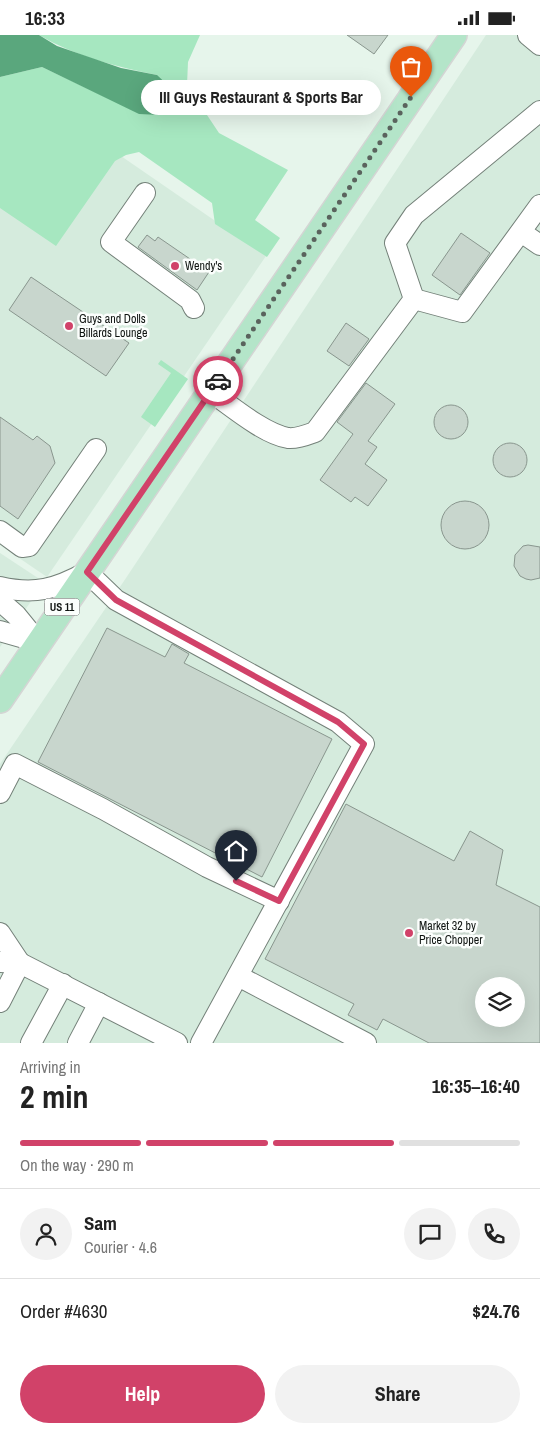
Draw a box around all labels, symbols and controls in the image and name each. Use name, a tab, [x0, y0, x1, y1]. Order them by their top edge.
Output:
text: 16:33	[25, 5, 65, 31]
pin	[390, 46, 432, 97]
icon: bag	[397, 53, 425, 81]
callout: III Guys Restaurant & Sports Bar	[141, 79, 381, 115]
text: III Guys Restaurant & Sports Bar	[159, 86, 363, 108]
place label: Wendy's	[185, 258, 222, 274]
marker: Wendy's	[169, 260, 181, 272]
place label: Guys and Dolls Billards Lounge	[79, 311, 147, 341]
marker: Guys and Dolls Billards Lounge	[63, 320, 75, 332]
courier	[193, 356, 243, 406]
icon: car	[204, 367, 232, 395]
road number: US 11	[44, 599, 80, 615]
pin	[215, 830, 257, 881]
icon: home	[222, 837, 250, 865]
place label: Market 32 by Price Chopper	[419, 918, 483, 948]
marker: Market 32 by Price Chopper	[403, 927, 415, 939]
map controls	[475, 977, 525, 1027]
button: layers	[475, 977, 525, 1027]
text: Arriving in	[20, 1056, 81, 1078]
text: 16:35–16:40	[432, 1073, 520, 1099]
text: 2 min	[20, 1075, 89, 1118]
text: On the way · 290 m	[20, 1154, 134, 1176]
button: person	[20, 1208, 72, 1260]
button: chat	[404, 1208, 456, 1260]
button: phone	[468, 1208, 520, 1260]
text: Sam	[84, 1210, 117, 1236]
text: Courier · 4.6	[84, 1236, 157, 1258]
text: Order #4630	[20, 1298, 107, 1324]
text: $24.76	[472, 1298, 520, 1324]
button: Help	[20, 1365, 265, 1423]
button: Share	[275, 1365, 520, 1423]

